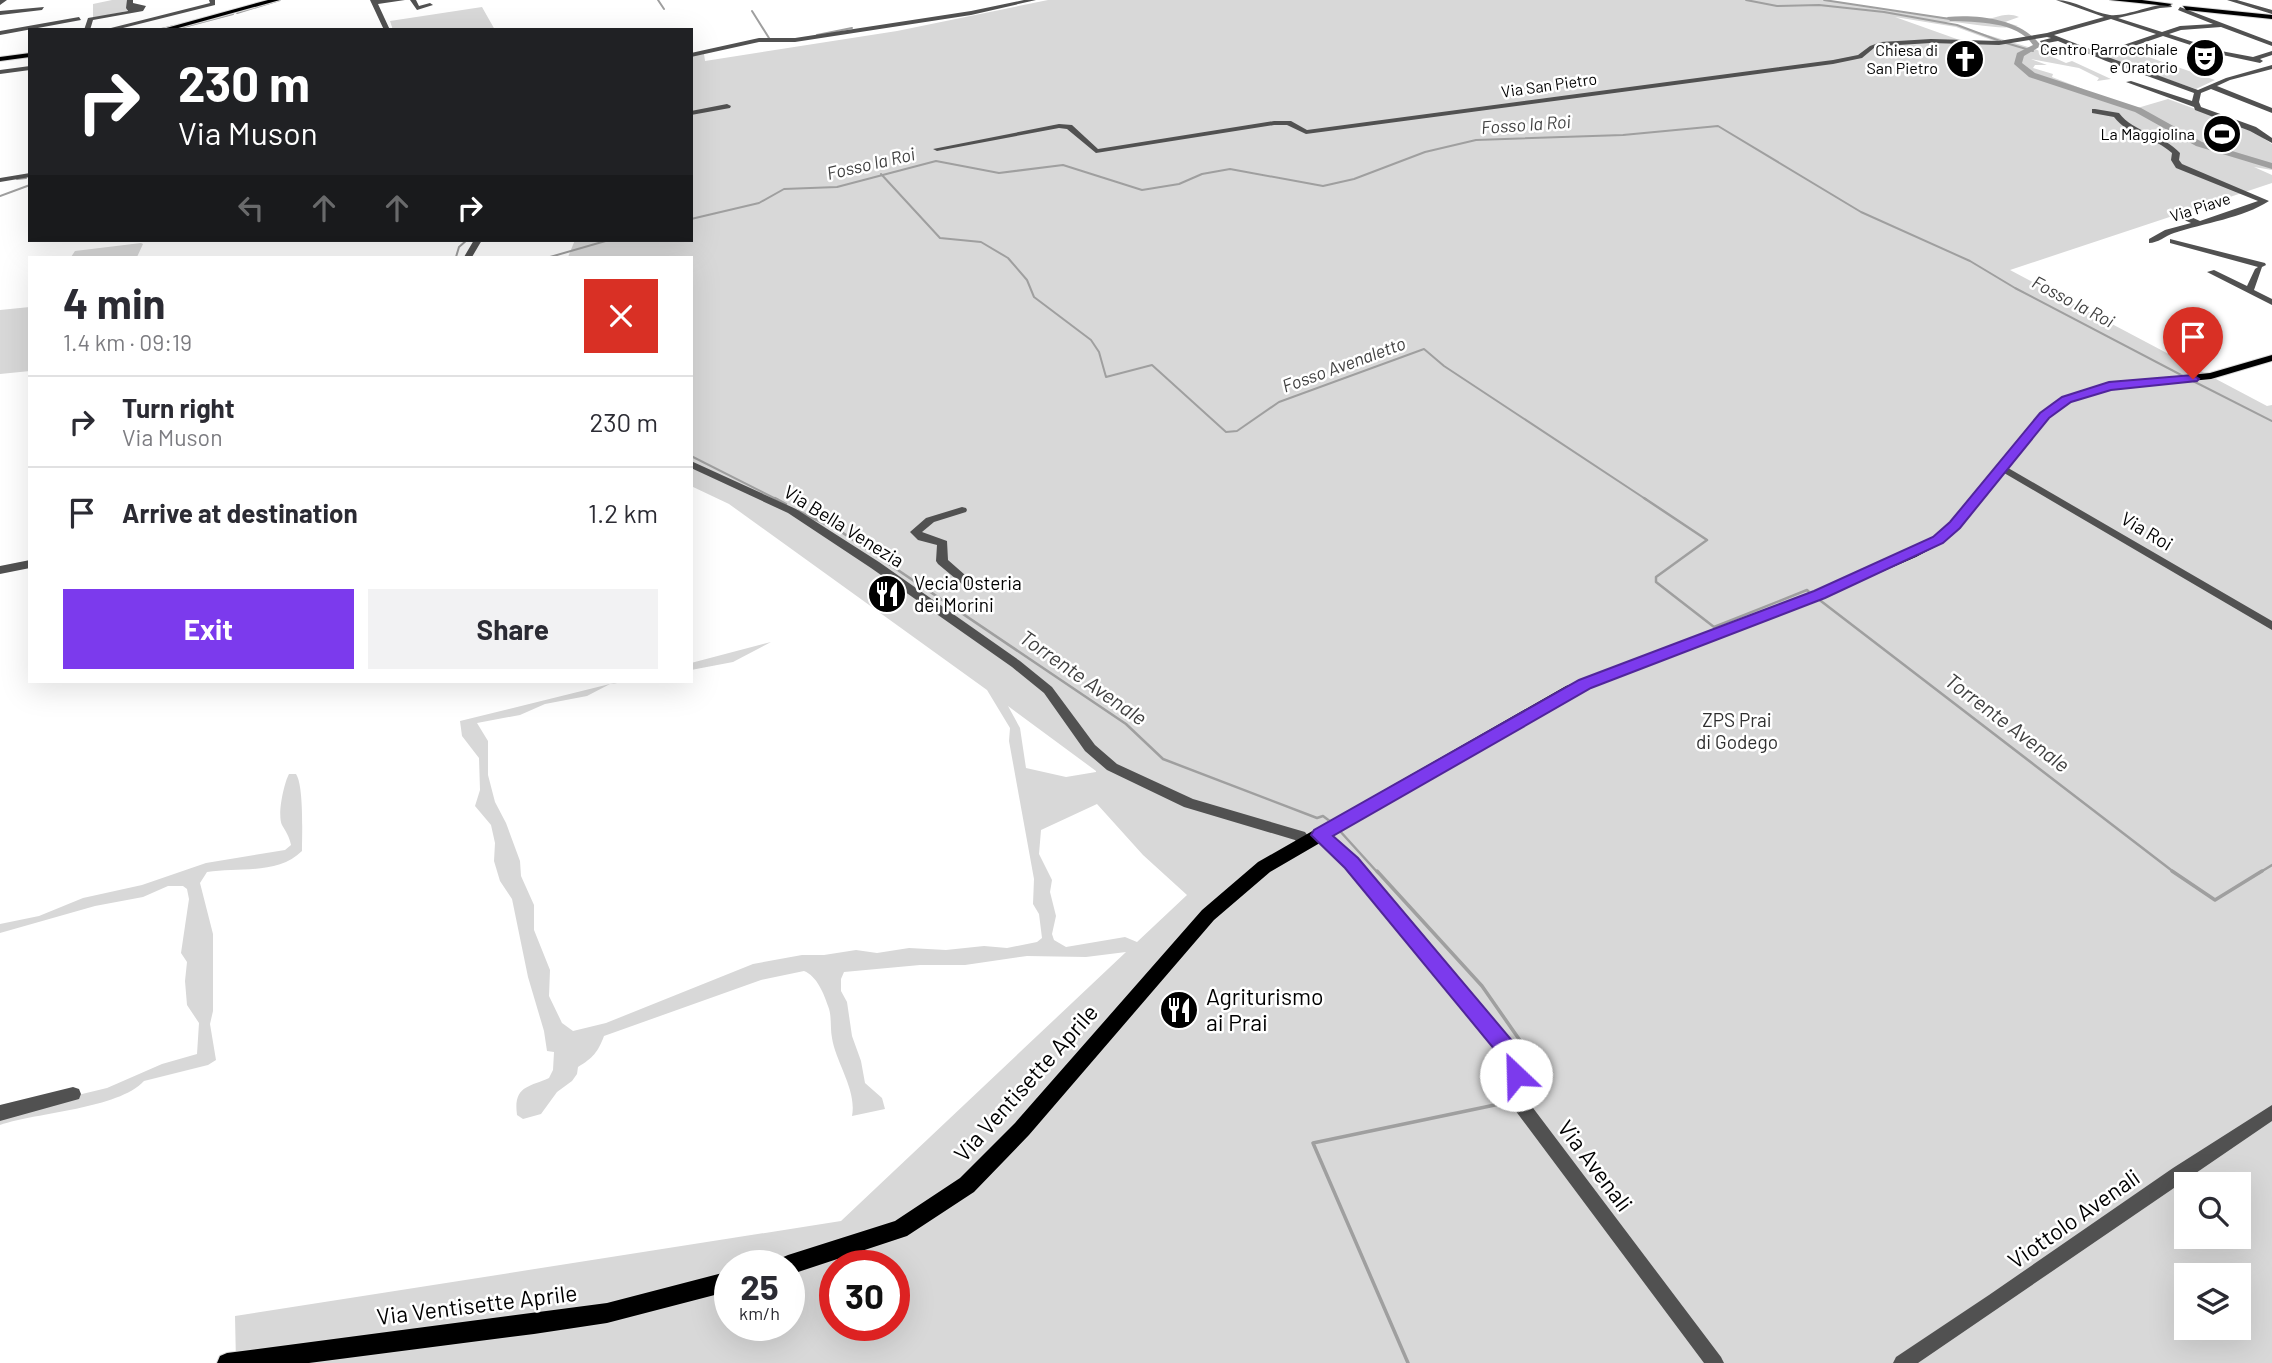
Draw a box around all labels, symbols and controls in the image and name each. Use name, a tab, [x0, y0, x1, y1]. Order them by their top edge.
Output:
theatre icon: Centro Parrocchiale e Oratorio	[2184, 37, 2226, 79]
church icon: Chiesa di San Pietro	[1944, 38, 1986, 80]
place label: Centro Parrocchiale e Oratorio	[2040, 39, 2178, 76]
place label: Chiesa di San Pietro	[1866, 40, 1938, 77]
text: 230 m	[178, 53, 310, 112]
icon: right	[63, 56, 154, 147]
street label: Via San Pietro	[1500, 68, 1598, 101]
water label: Fosso la Roi	[1480, 110, 1572, 138]
text: Via Muson	[178, 113, 318, 151]
sports icon: La Maggiolina	[2201, 113, 2243, 155]
place label: La Maggiolina	[2100, 124, 2195, 143]
water label: Fosso la Roi	[824, 142, 918, 184]
street label: Via Piave	[2167, 188, 2232, 225]
icon: left	[232, 189, 270, 227]
icon: ahead	[305, 189, 343, 227]
icon: ahead	[378, 189, 416, 227]
icon: right	[451, 189, 489, 227]
water label: Fosso la Roi	[2029, 270, 2119, 332]
text: 4 min	[63, 277, 166, 327]
button: close	[584, 279, 658, 353]
pin	[2163, 307, 2223, 379]
icon: arrive	[2174, 318, 2212, 356]
text: 1.4 km · 09:19	[63, 328, 192, 356]
water label: Fosso Avenaletto	[1279, 332, 1408, 397]
text: Turn right	[122, 392, 235, 423]
icon: right	[63, 403, 101, 441]
text: 230 m	[589, 406, 658, 437]
text: Via Muson	[122, 423, 223, 451]
street label: Via Bella Venezia	[780, 479, 909, 572]
icon: arrive	[63, 494, 101, 532]
text: Arrive at destination	[122, 497, 358, 528]
text: 1.2 km	[588, 497, 658, 528]
street label: Via Roi	[2117, 506, 2177, 555]
place label: Vecia Osteria dei Morini	[914, 571, 1022, 616]
restaurant icon: Vecia Osteria dei Morini	[866, 573, 908, 615]
button: Exit	[63, 589, 354, 669]
button: Share	[368, 589, 658, 669]
water label: Torrente Avenale	[1015, 624, 1152, 730]
water label: Torrente Avenale	[1941, 667, 2075, 777]
park label: ZPS Prai di Godego	[1696, 708, 1778, 753]
place label: Agriturismo ai Prai	[1206, 982, 1323, 1036]
restaurant icon: Agriturismo ai Prai	[1158, 989, 1200, 1031]
street label: Via Ventisette Aprile	[947, 998, 1103, 1167]
position arrow	[1479, 1038, 1553, 1112]
street label: Via Avenali	[1552, 1114, 1639, 1217]
street label: Viottolo Avenali	[2002, 1162, 2145, 1274]
map controls	[2174, 1172, 2251, 1340]
button: search	[2174, 1172, 2251, 1249]
speed limit sign: 30	[819, 1250, 910, 1341]
button: layers	[2174, 1263, 2251, 1340]
text: 25	[740, 1265, 779, 1307]
street label: Via Ventisette Aprile	[375, 1278, 579, 1330]
text: km/h	[739, 1302, 780, 1324]

